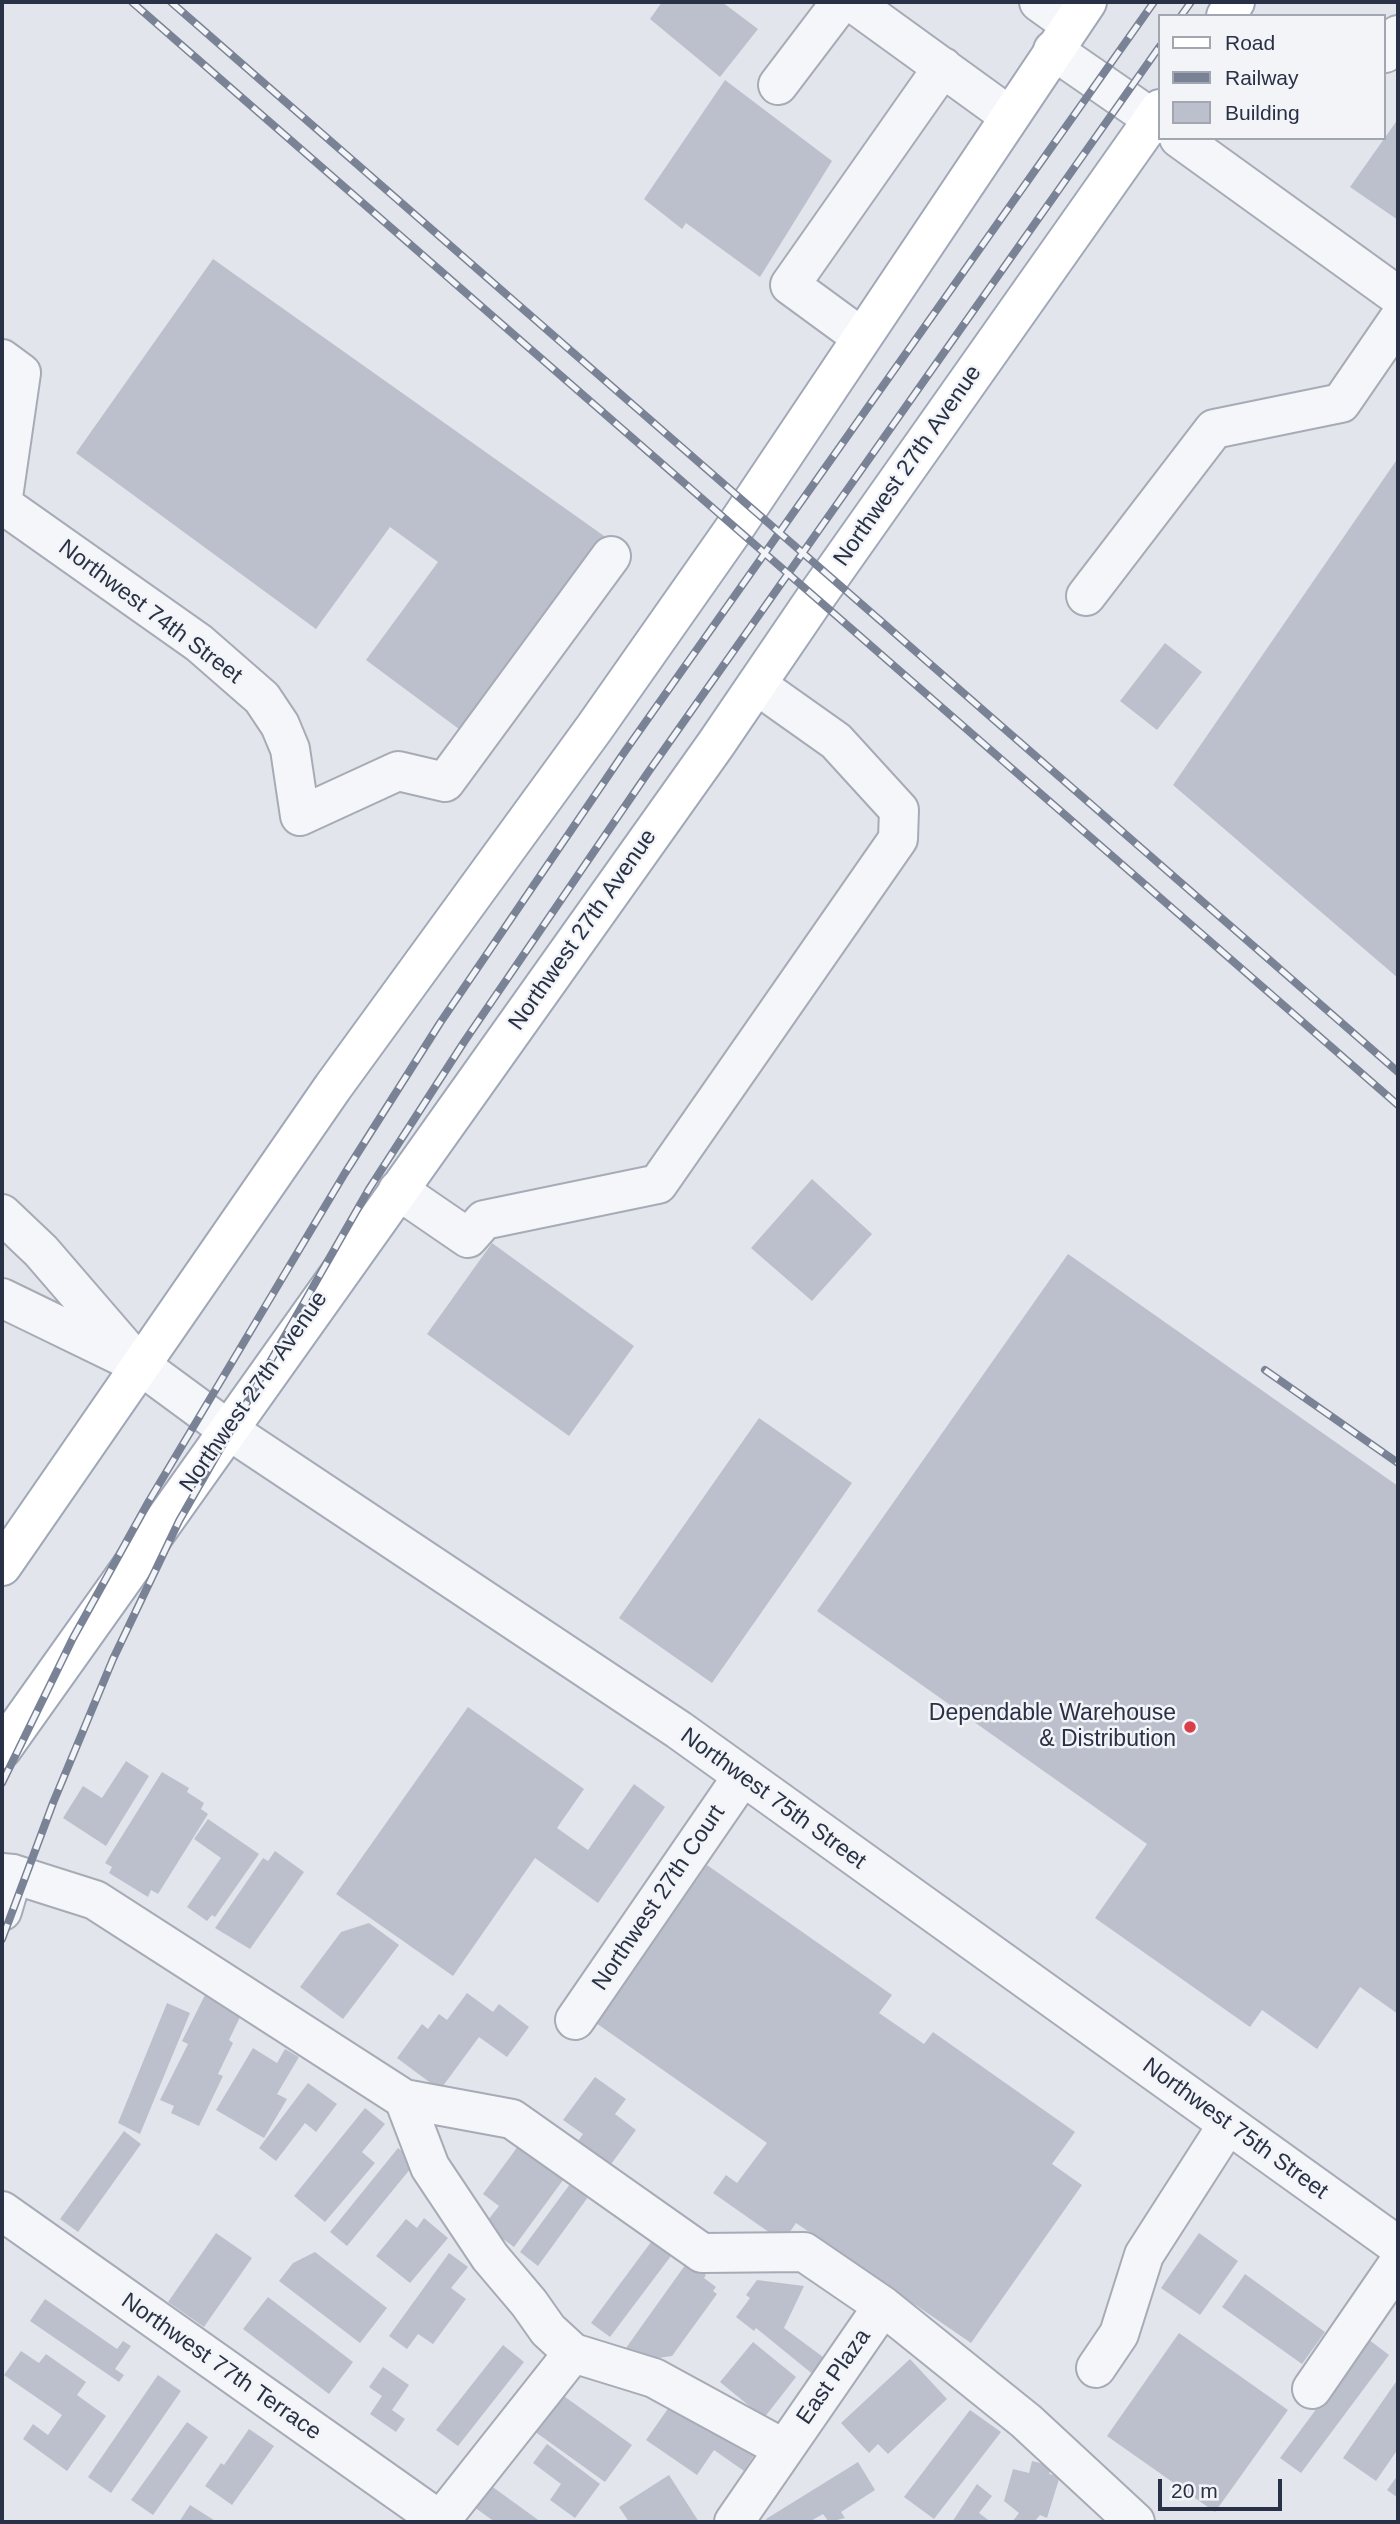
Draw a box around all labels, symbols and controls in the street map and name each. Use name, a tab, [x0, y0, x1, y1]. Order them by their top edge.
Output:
legend	[1158, 14, 1386, 140]
text: Road	[1225, 31, 1275, 54]
text: Railway	[1225, 66, 1299, 89]
text: Building	[1225, 101, 1300, 124]
street label: Northwest 27th Avenue	[828, 360, 988, 572]
street label: Northwest 74th Street	[53, 534, 247, 690]
street label: Northwest 27th Avenue	[503, 824, 663, 1036]
street label: Northwest 27th Avenue	[174, 1286, 334, 1498]
place label: Dependable Warehouse & Distribution	[929, 1700, 1176, 1754]
marker: Dependable Warehouse & Distribution	[1182, 1719, 1198, 1735]
street label: Northwest 75th Street	[675, 1722, 871, 1876]
street label: Northwest 27th Court	[587, 1800, 731, 1996]
street label: Northwest 75th Street	[1137, 2052, 1333, 2206]
street label: Northwest 77th Terrace	[116, 2288, 326, 2446]
street label: East Plaza	[791, 2324, 877, 2430]
scale bar	[1162, 2464, 1286, 2508]
text: 20 m	[1171, 2479, 1218, 2502]

